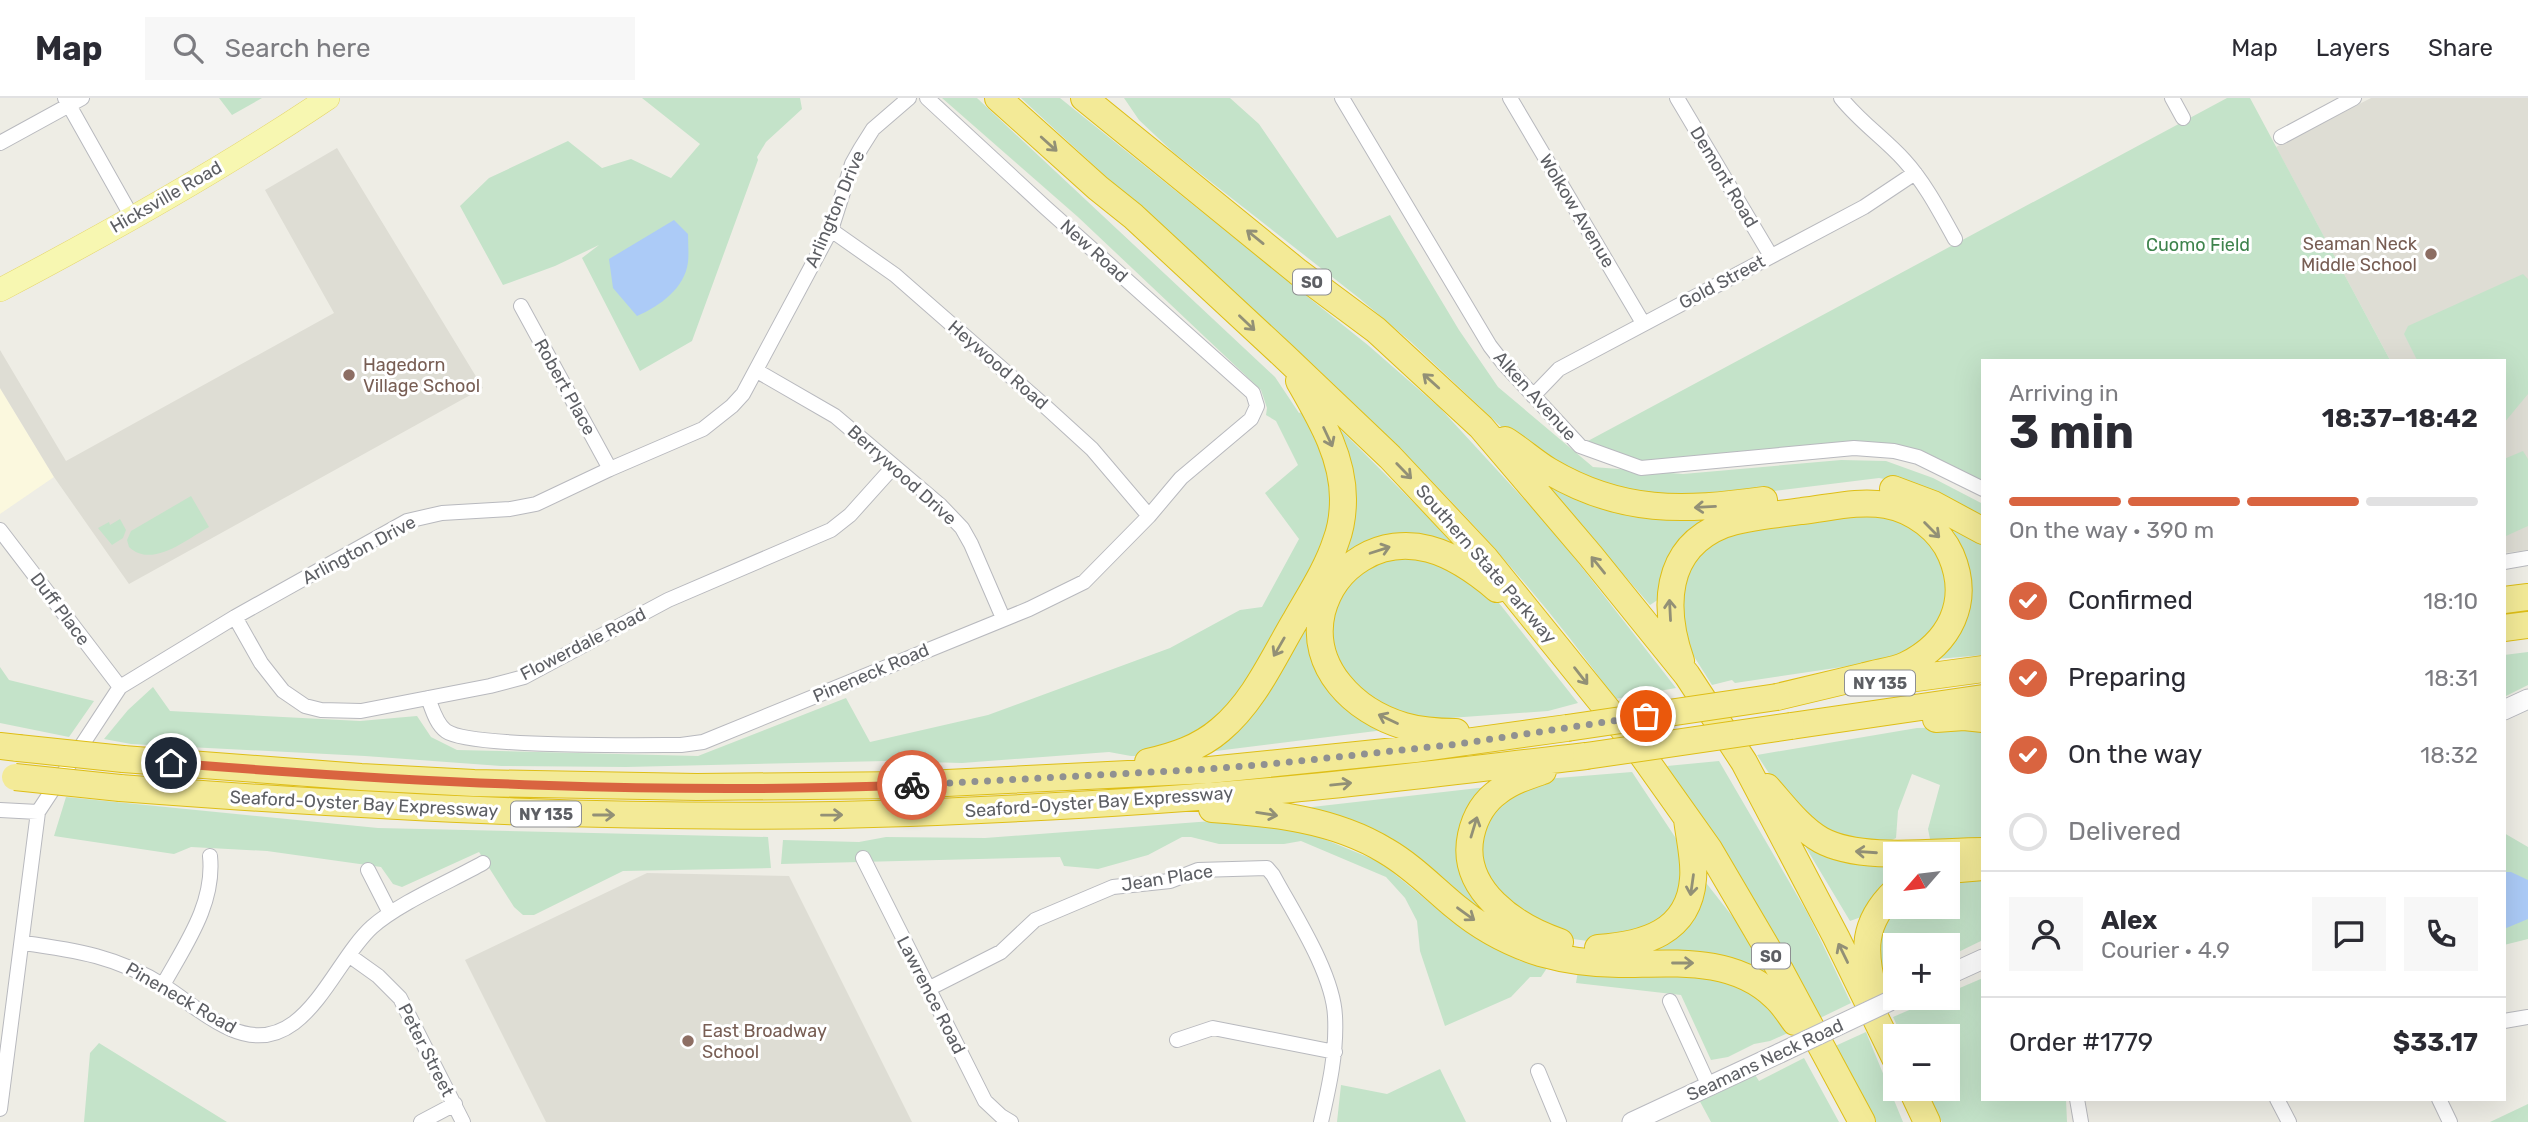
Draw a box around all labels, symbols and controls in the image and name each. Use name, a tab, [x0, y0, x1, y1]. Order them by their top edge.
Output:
search box	[145, 17, 635, 80]
text: Map	[35, 29, 103, 68]
icon: search	[169, 29, 207, 67]
text: Search here	[225, 33, 370, 64]
text: Map	[2231, 34, 2278, 62]
text: Layers	[2316, 34, 2390, 62]
text: Share	[2428, 34, 2493, 62]
street label: Demont Road	[1685, 123, 1763, 231]
one-way arrow	[1040, 136, 1058, 152]
street label: Arlington Drive	[800, 147, 870, 271]
street label: Wolkow Avenue	[1534, 150, 1620, 272]
street label: Hicksville Road	[106, 156, 226, 238]
street label: New Road	[1056, 215, 1132, 287]
one-way arrow	[1247, 229, 1265, 244]
place label: Seaman Neck Middle School	[2301, 233, 2418, 276]
park label: Cuomo Field	[2146, 234, 2250, 256]
marker: Seaman Neck Middle School	[2423, 246, 2439, 262]
street label: Gold Street	[1675, 250, 1769, 314]
road number: SO	[1293, 270, 1331, 294]
one-way arrow	[1238, 315, 1255, 332]
street label: Heywood Road	[944, 316, 1052, 414]
street label: Robert Place	[529, 335, 601, 439]
street label: Alken Avenue	[1489, 347, 1581, 445]
place label: Hagedorn Village School	[363, 354, 480, 397]
marker: Hagedorn Village School	[341, 367, 357, 383]
one-way arrow	[1423, 372, 1440, 389]
text: Arriving in	[2009, 379, 2119, 407]
text: 18:37–18:42	[2322, 403, 2478, 434]
text: 3 min	[2009, 405, 2134, 460]
street label: Berrywood Drive	[843, 420, 961, 530]
one-way arrow	[1322, 426, 1336, 447]
one-way arrow	[1395, 462, 1412, 479]
street label: Southern State Parkway	[1411, 480, 1561, 648]
one-way arrow	[1694, 500, 1717, 513]
street label: Arlington Drive	[299, 511, 419, 589]
text: On the way · 390 m	[2009, 516, 2214, 544]
one-way arrow	[1923, 521, 1940, 538]
one-way arrow	[1369, 543, 1391, 556]
one-way arrow	[1590, 556, 1606, 574]
street label: Duff Place	[25, 568, 95, 650]
icon: check	[2009, 582, 2047, 620]
text: Confirmed	[2068, 585, 2193, 616]
text: 18:10	[2423, 587, 2478, 615]
one-way arrow	[1663, 599, 1676, 622]
street label: Flowerdale Road	[516, 603, 650, 685]
one-way arrow	[1272, 637, 1286, 657]
street label: Pineneck Road	[810, 639, 932, 707]
icon: check	[2009, 659, 2047, 697]
text: Preparing	[2068, 662, 2186, 693]
text: 18:31	[2424, 664, 2478, 692]
one-way arrow	[1573, 666, 1588, 685]
road number: NY 135	[1845, 670, 1915, 696]
pin	[1616, 686, 1676, 746]
icon: bag	[1627, 697, 1665, 735]
one-way arrow	[1378, 712, 1399, 725]
pin	[141, 733, 201, 793]
icon: check	[2009, 736, 2047, 774]
text: On the way	[2068, 739, 2202, 770]
text: 18:32	[2420, 741, 2478, 769]
icon: home	[152, 744, 190, 782]
courier	[877, 750, 947, 820]
icon: bike	[893, 766, 931, 804]
one-way arrow	[1329, 777, 1351, 790]
street label: Seaford-Oyster Bay Expressway	[964, 782, 1234, 822]
street label: Seaford-Oyster Bay Expressway	[229, 786, 499, 822]
road number: NY 135	[511, 802, 581, 827]
one-way arrow	[593, 808, 616, 822]
one-way arrow	[820, 808, 843, 821]
one-way arrow	[1255, 808, 1278, 821]
text: Delivered	[2068, 816, 2181, 847]
one-way arrow	[1468, 817, 1481, 839]
north arrow	[1883, 842, 1960, 919]
map controls	[1883, 842, 1960, 1101]
one-way arrow	[1855, 845, 1877, 858]
street label: Jean Place	[1120, 860, 1214, 896]
one-way arrow	[1685, 873, 1698, 896]
button: person	[2009, 897, 2083, 971]
button: chat	[2312, 897, 2386, 971]
button: phone	[2404, 897, 2478, 971]
text: Alex	[2101, 905, 2157, 936]
one-way arrow	[1456, 907, 1475, 922]
street label: Lawrence Road	[892, 932, 970, 1058]
button: +	[1883, 933, 1960, 1010]
text: Courier · 4.9	[2101, 936, 2230, 964]
one-way arrow	[1836, 943, 1850, 964]
road number: SO	[1752, 944, 1790, 968]
street label: Pineneck Road	[122, 957, 240, 1039]
one-way arrow	[1671, 957, 1694, 970]
street label: Peter Street	[393, 1000, 459, 1100]
street label: Seamans Neck Road	[1683, 1014, 1847, 1106]
place label: East Broadway School	[702, 1020, 827, 1063]
button: −	[1883, 1024, 1960, 1101]
text: Order #1779	[2009, 1027, 2153, 1058]
text: $33.17	[2393, 1027, 2478, 1058]
marker: East Broadway School	[680, 1033, 696, 1049]

